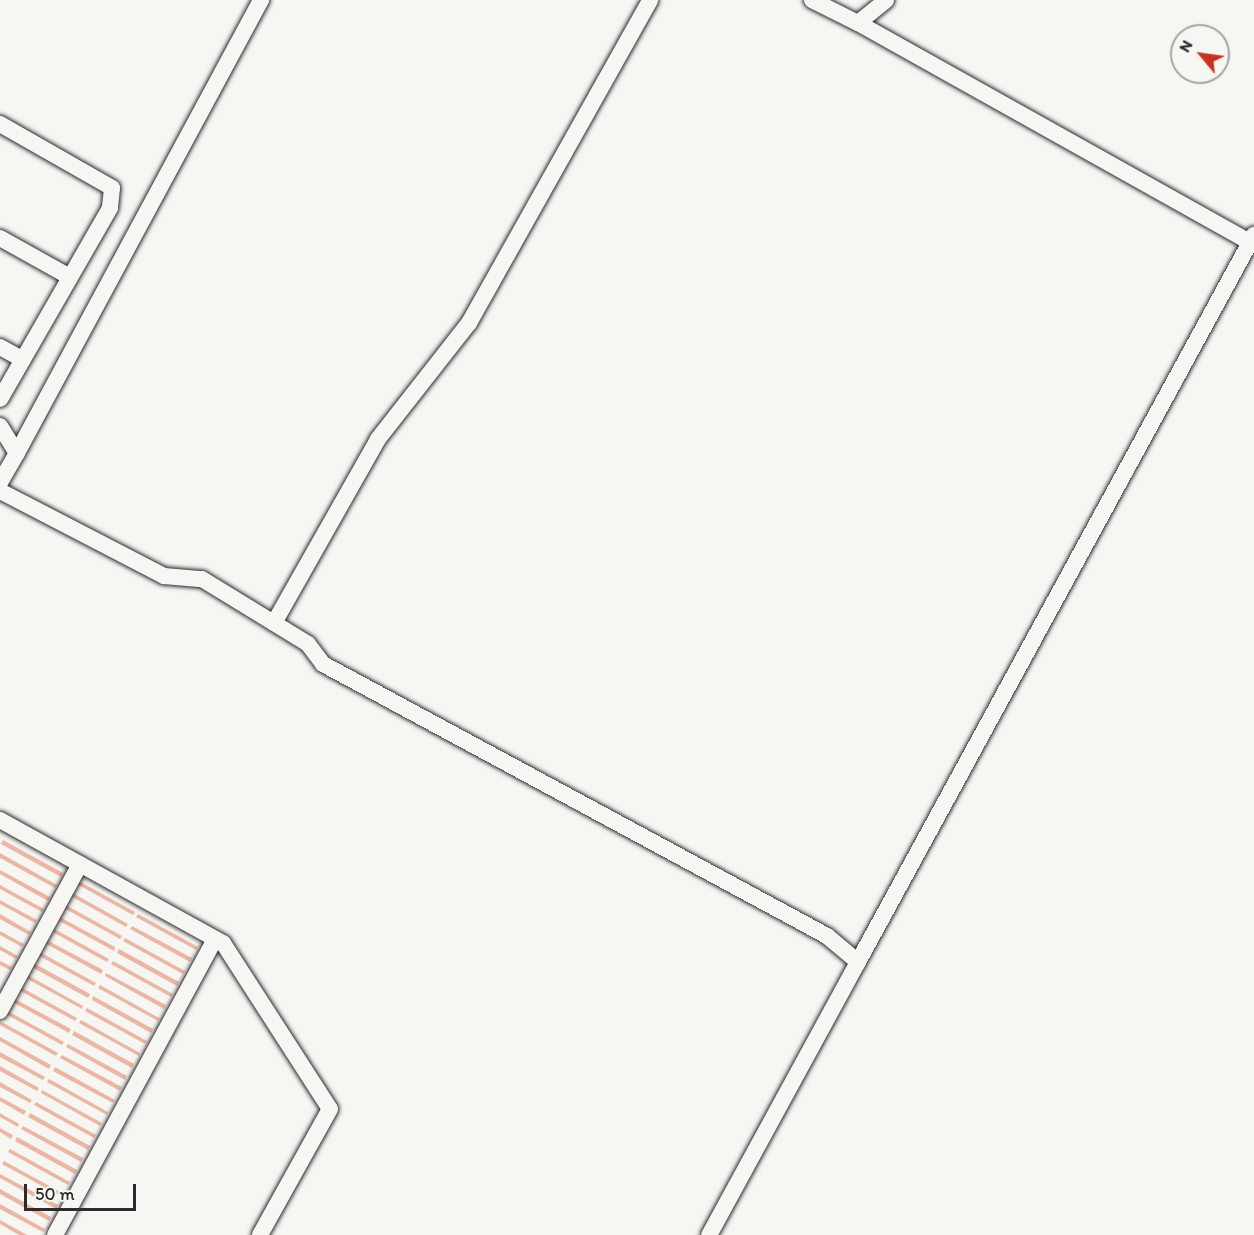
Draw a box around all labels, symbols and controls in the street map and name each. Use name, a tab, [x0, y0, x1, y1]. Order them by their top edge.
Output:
north arrow	[1170, 24, 1230, 84]
text: N	[1175, 37, 1196, 55]
scale bar	[27, 1172, 140, 1210]
text: 50 m	[35, 1183, 75, 1205]

